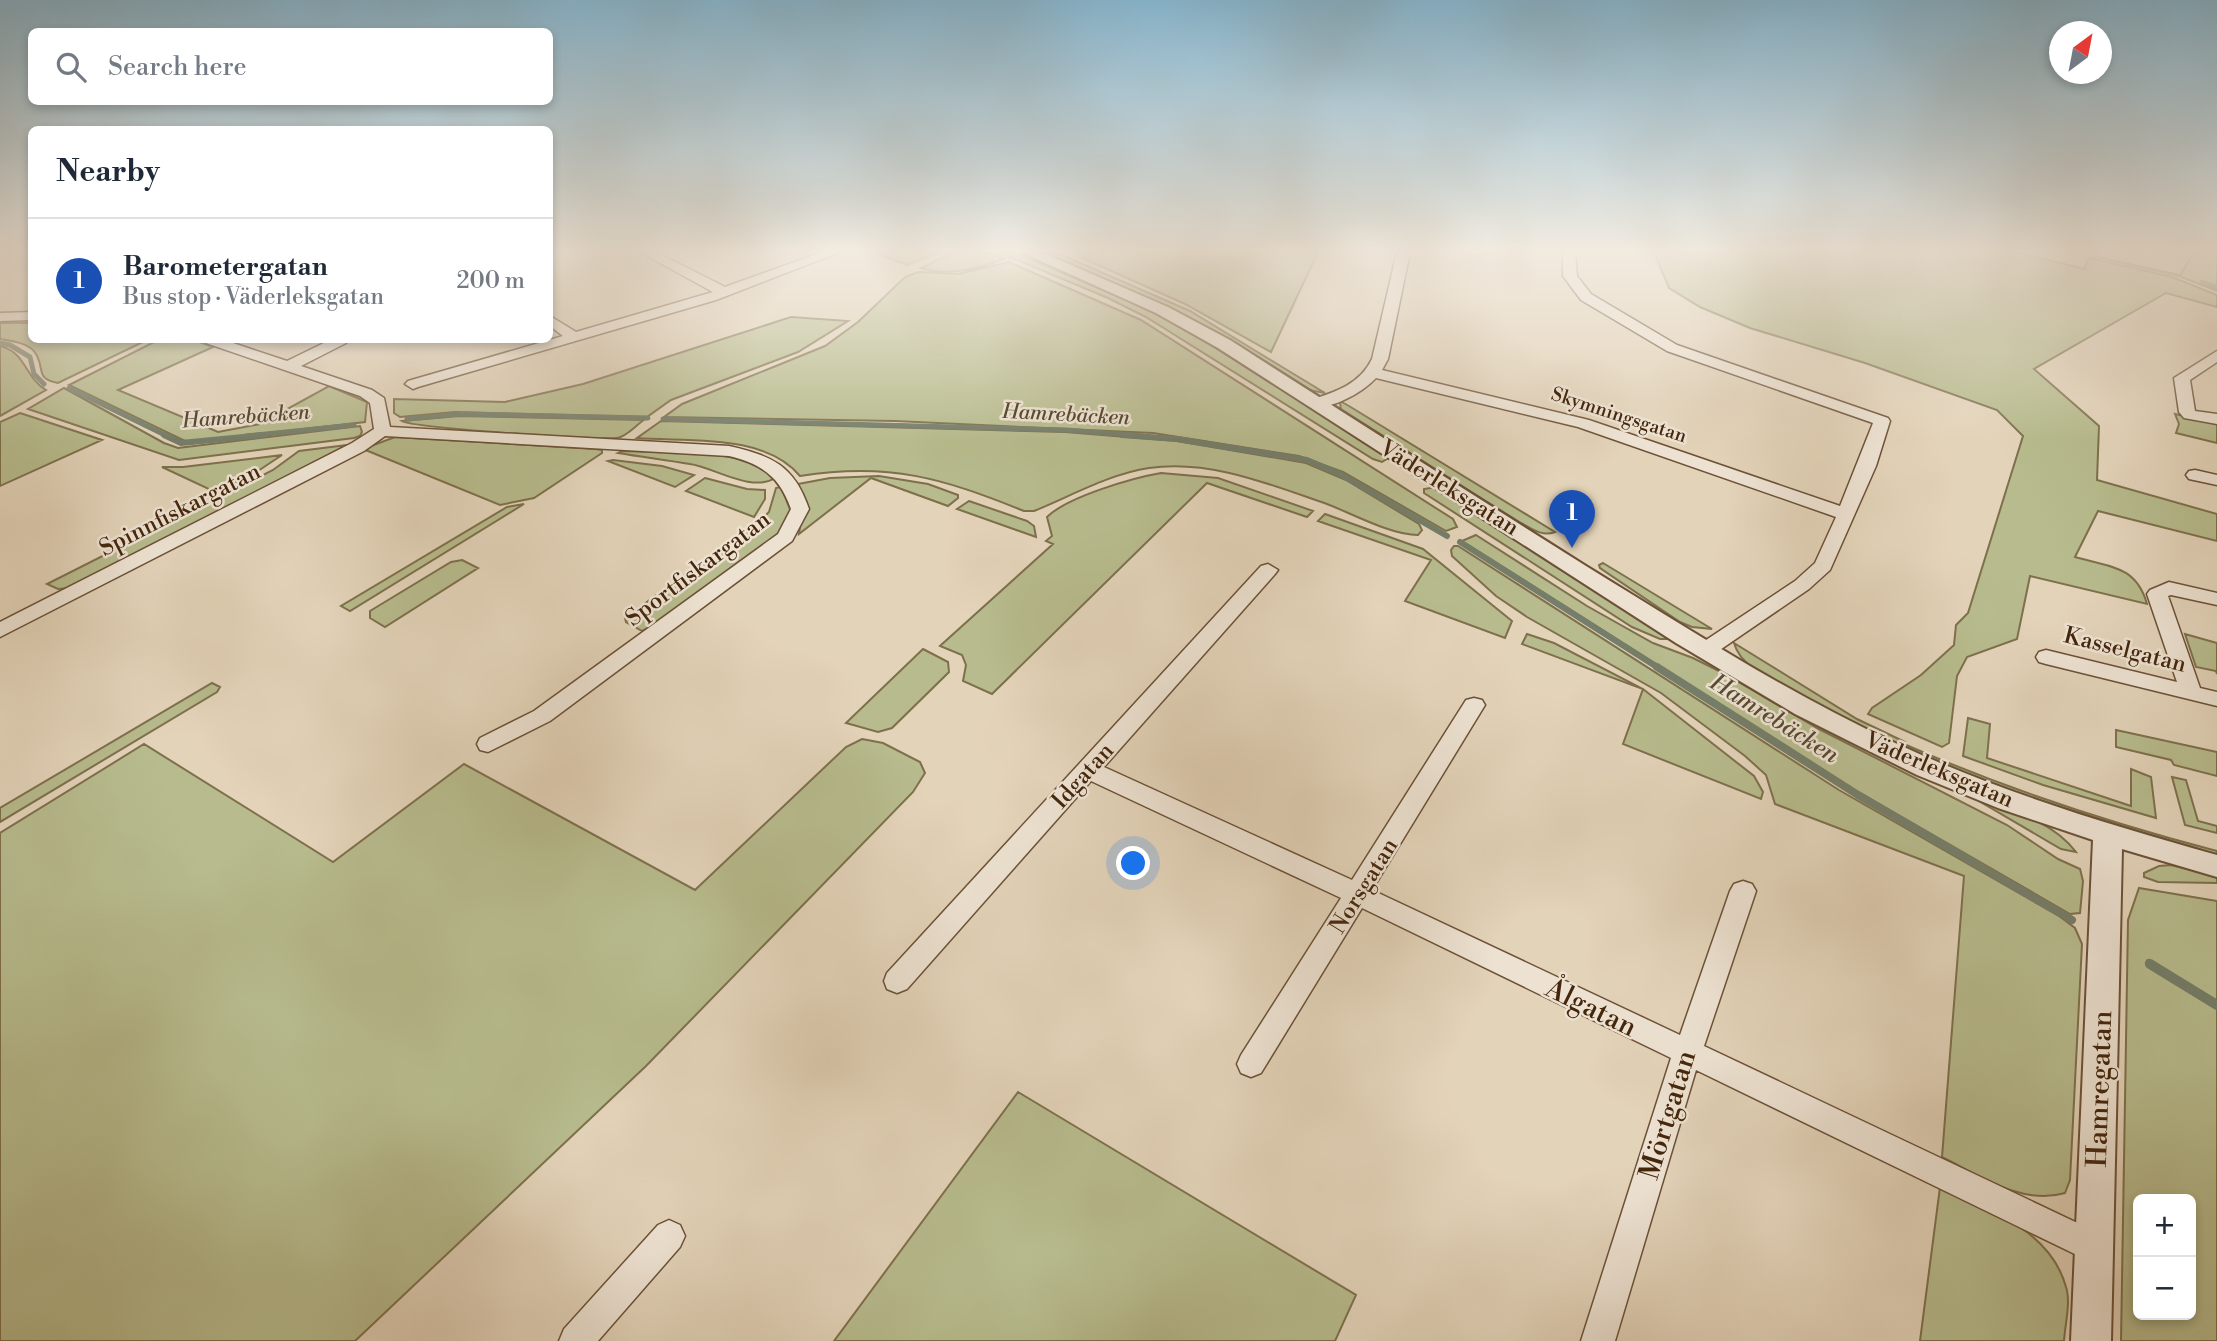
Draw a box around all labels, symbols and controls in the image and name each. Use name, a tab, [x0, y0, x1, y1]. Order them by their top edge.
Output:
north arrow	[2049, 21, 2112, 84]
search box	[28, 28, 553, 105]
icon: search	[52, 48, 90, 86]
text: Search here	[108, 51, 247, 83]
text: Nearby	[56, 153, 160, 191]
text: Barometergatan	[123, 251, 328, 283]
text: 1	[73, 267, 85, 295]
text: 200 m	[457, 267, 525, 295]
text: Bus stop · Väderleksgatan	[123, 283, 384, 311]
street label: Skymningsgatan	[1548, 382, 1690, 448]
water label: Hamrebäcken	[1000, 399, 1131, 431]
water label: Hamrebäcken	[180, 400, 311, 435]
street label: Väderleksgatan	[1373, 433, 1524, 542]
street label: Spinnfiskargatan	[95, 457, 266, 563]
pin: 1	[1549, 490, 1595, 548]
street label: Sportfiskargatan	[620, 505, 776, 632]
street label: Kasselgatan	[2061, 621, 2189, 679]
water label: Hamrebäcken	[1703, 667, 1844, 771]
street label: Väderleksgatan	[1859, 726, 2018, 814]
street label: Idgatan	[1046, 737, 1120, 815]
street label: Norsgatan	[1324, 833, 1404, 939]
your location	[1116, 846, 1150, 880]
street label: Ålgatan	[1539, 970, 1643, 1045]
street label: Hamregatan	[2080, 1010, 2120, 1168]
street label: Mörtgatan	[1632, 1046, 1704, 1184]
map controls	[2133, 1194, 2196, 1320]
button: +	[2133, 1194, 2196, 1257]
button: −	[2133, 1257, 2196, 1320]

